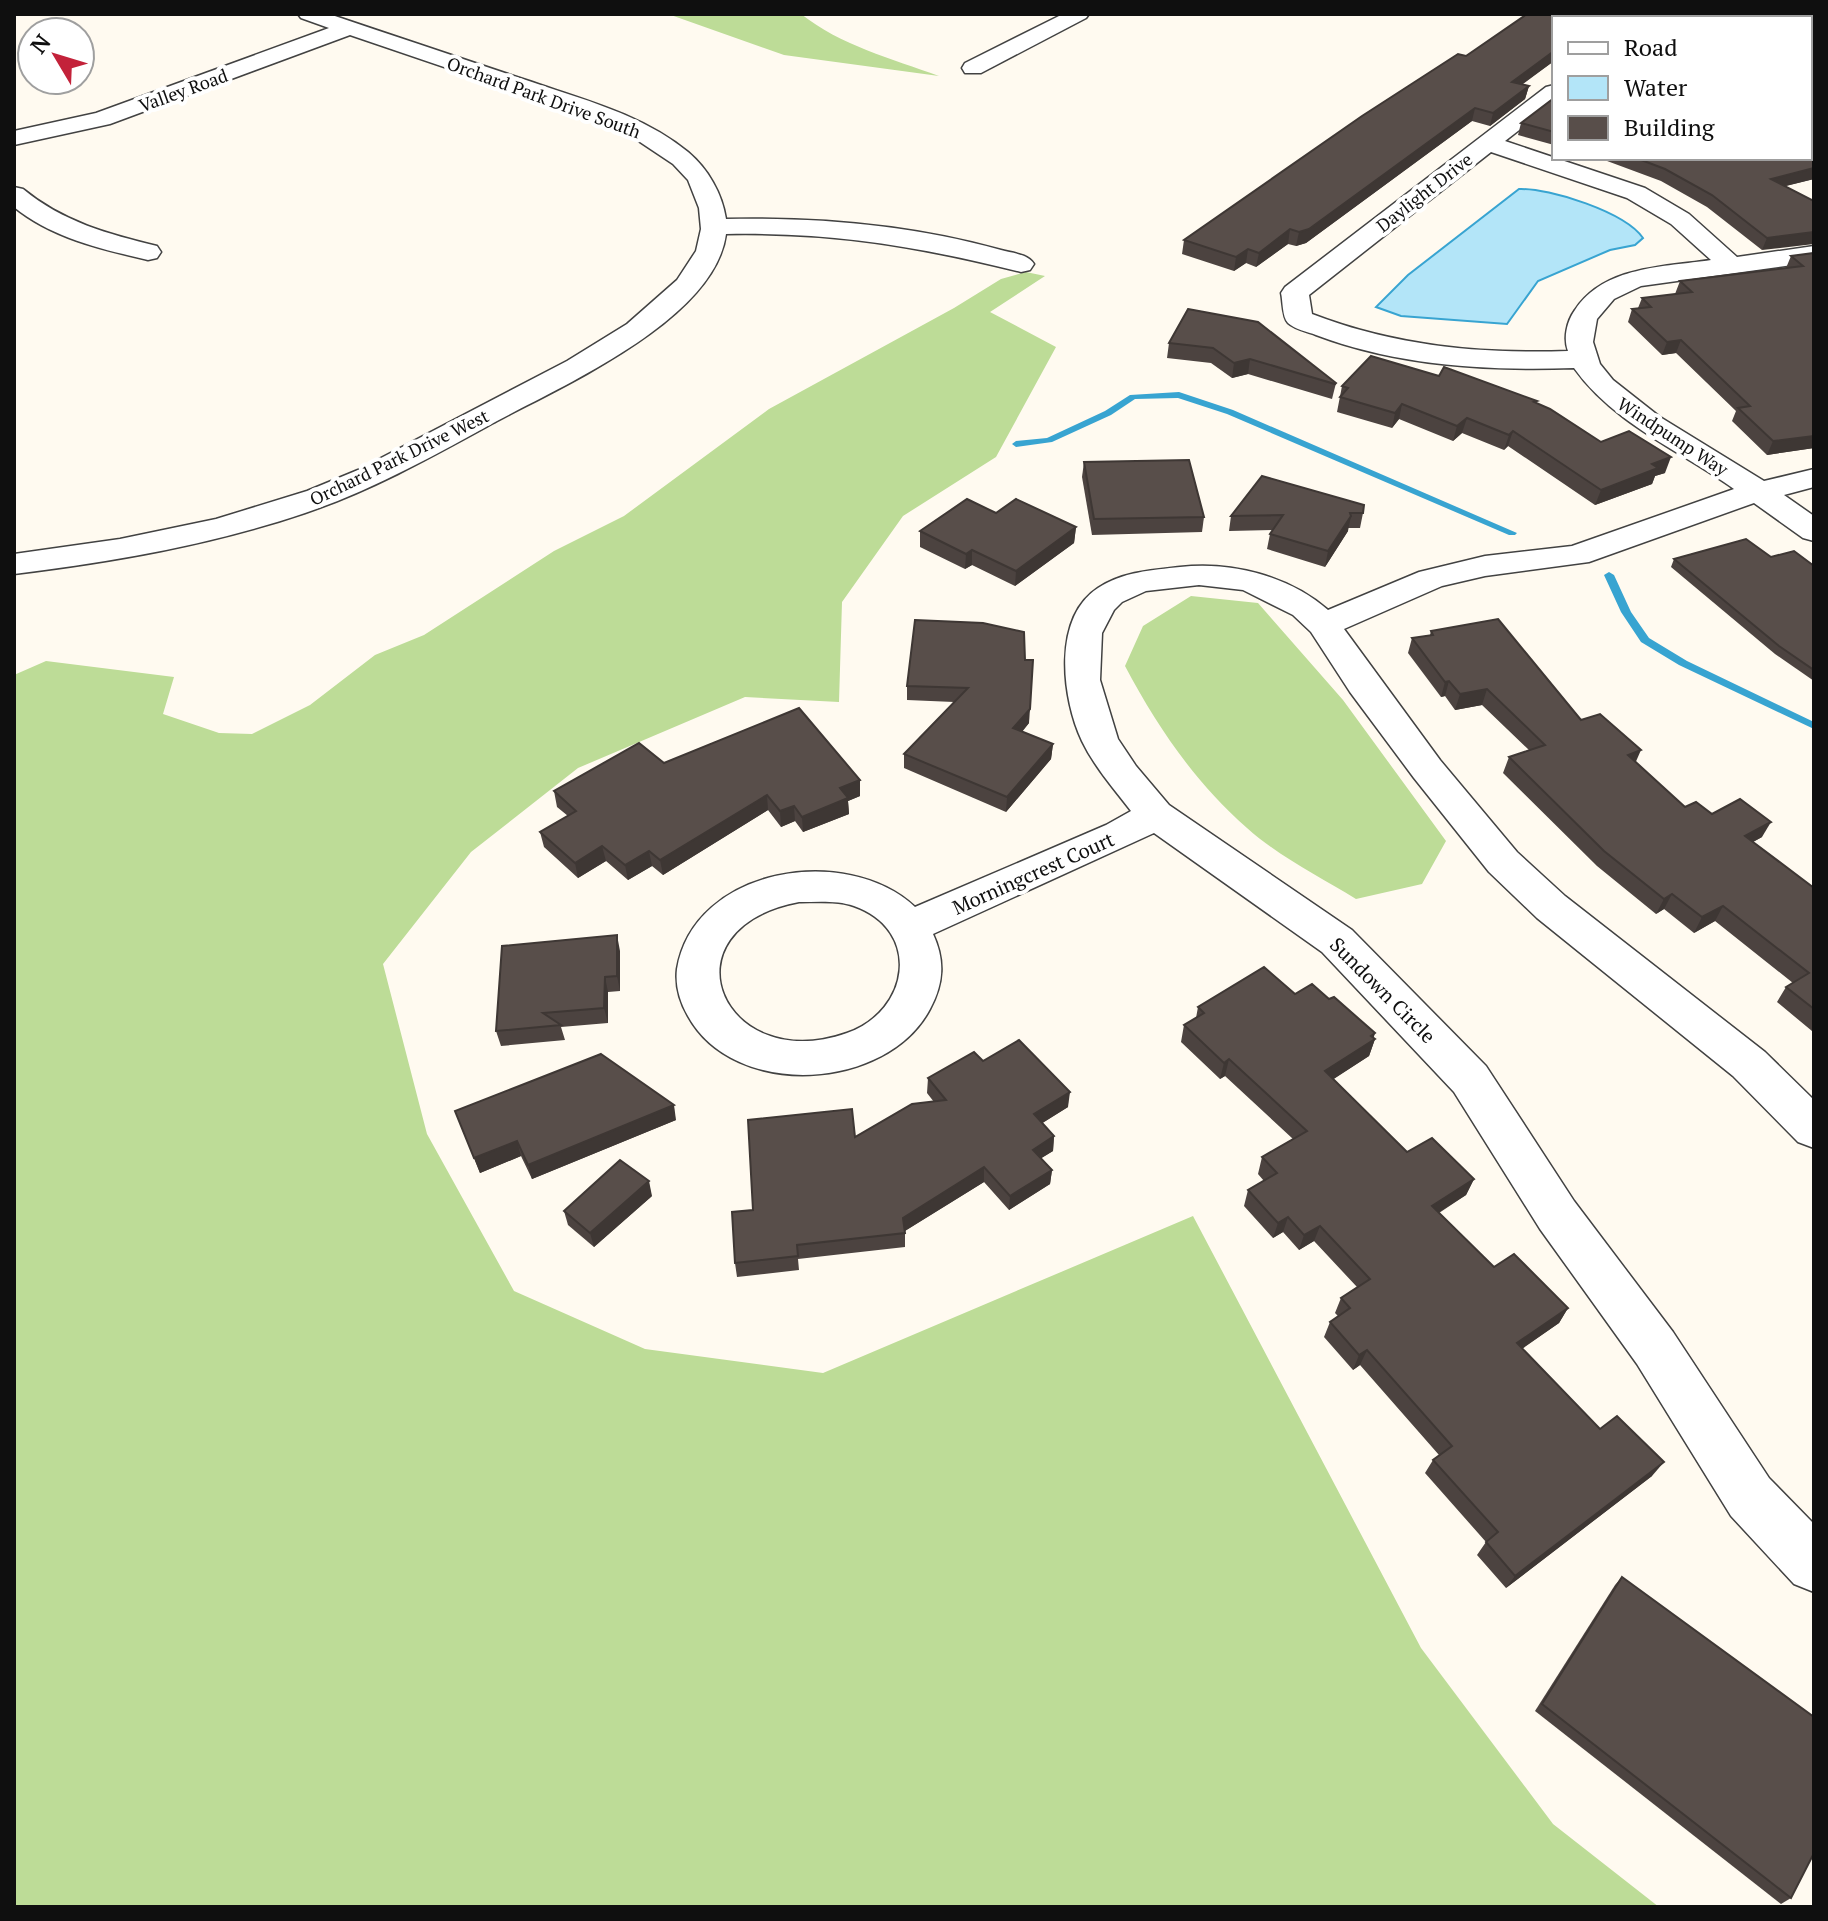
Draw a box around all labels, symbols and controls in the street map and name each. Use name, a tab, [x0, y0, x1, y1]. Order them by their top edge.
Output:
north arrow	[16, 16, 96, 96]
legend	[1552, 16, 1812, 160]
text: N	[23, 28, 57, 59]
text: Road	[1624, 31, 1678, 63]
street label: Orchard Park Drive South	[444, 51, 645, 143]
street label: Valley Road	[135, 63, 231, 117]
text: Water	[1624, 71, 1688, 103]
text: Building	[1624, 111, 1715, 143]
street label: Daylight Drive	[1371, 147, 1477, 237]
street label: Windpump Way	[1613, 391, 1734, 481]
street label: Orchard Park Drive West	[305, 403, 493, 511]
street label: Morningcrest Court	[948, 825, 1119, 921]
street label: Sundown Circle	[1324, 931, 1442, 1049]

